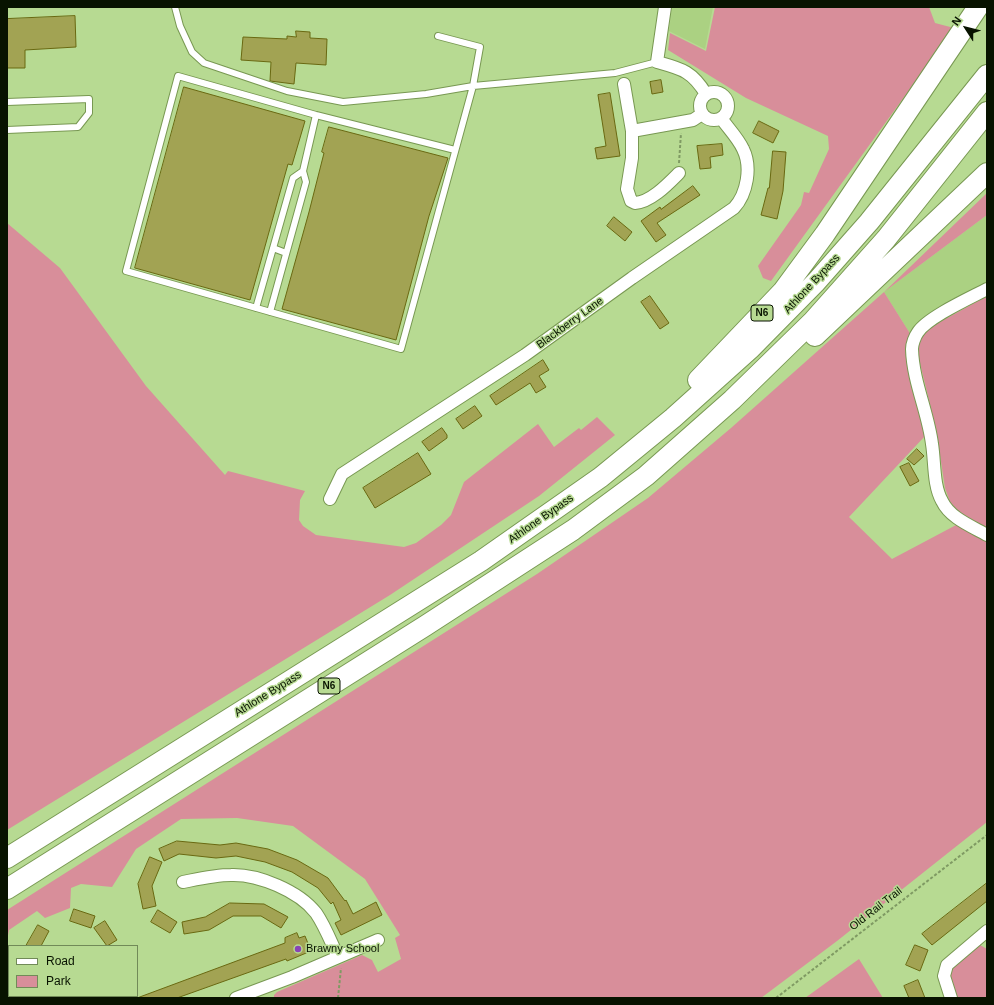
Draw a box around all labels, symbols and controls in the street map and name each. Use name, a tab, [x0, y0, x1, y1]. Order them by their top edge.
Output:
north arrow	[946, 8, 986, 48]
text: N	[949, 14, 963, 28]
street label: Athlone Bypass	[781, 252, 843, 316]
street label: Blackberry Lane	[534, 294, 606, 352]
road number: N6	[751, 305, 773, 321]
street label: Athlone Bypass	[506, 492, 576, 546]
street label: Athlone Bypass	[232, 668, 304, 720]
road number: N6	[318, 678, 340, 694]
street label: Old Rail Trail	[847, 884, 905, 934]
place label: Brawny School	[306, 942, 379, 956]
marker: Brawny School	[293, 944, 303, 954]
legend	[8, 945, 138, 997]
text: Road	[46, 954, 75, 968]
text: Park	[46, 974, 71, 988]

